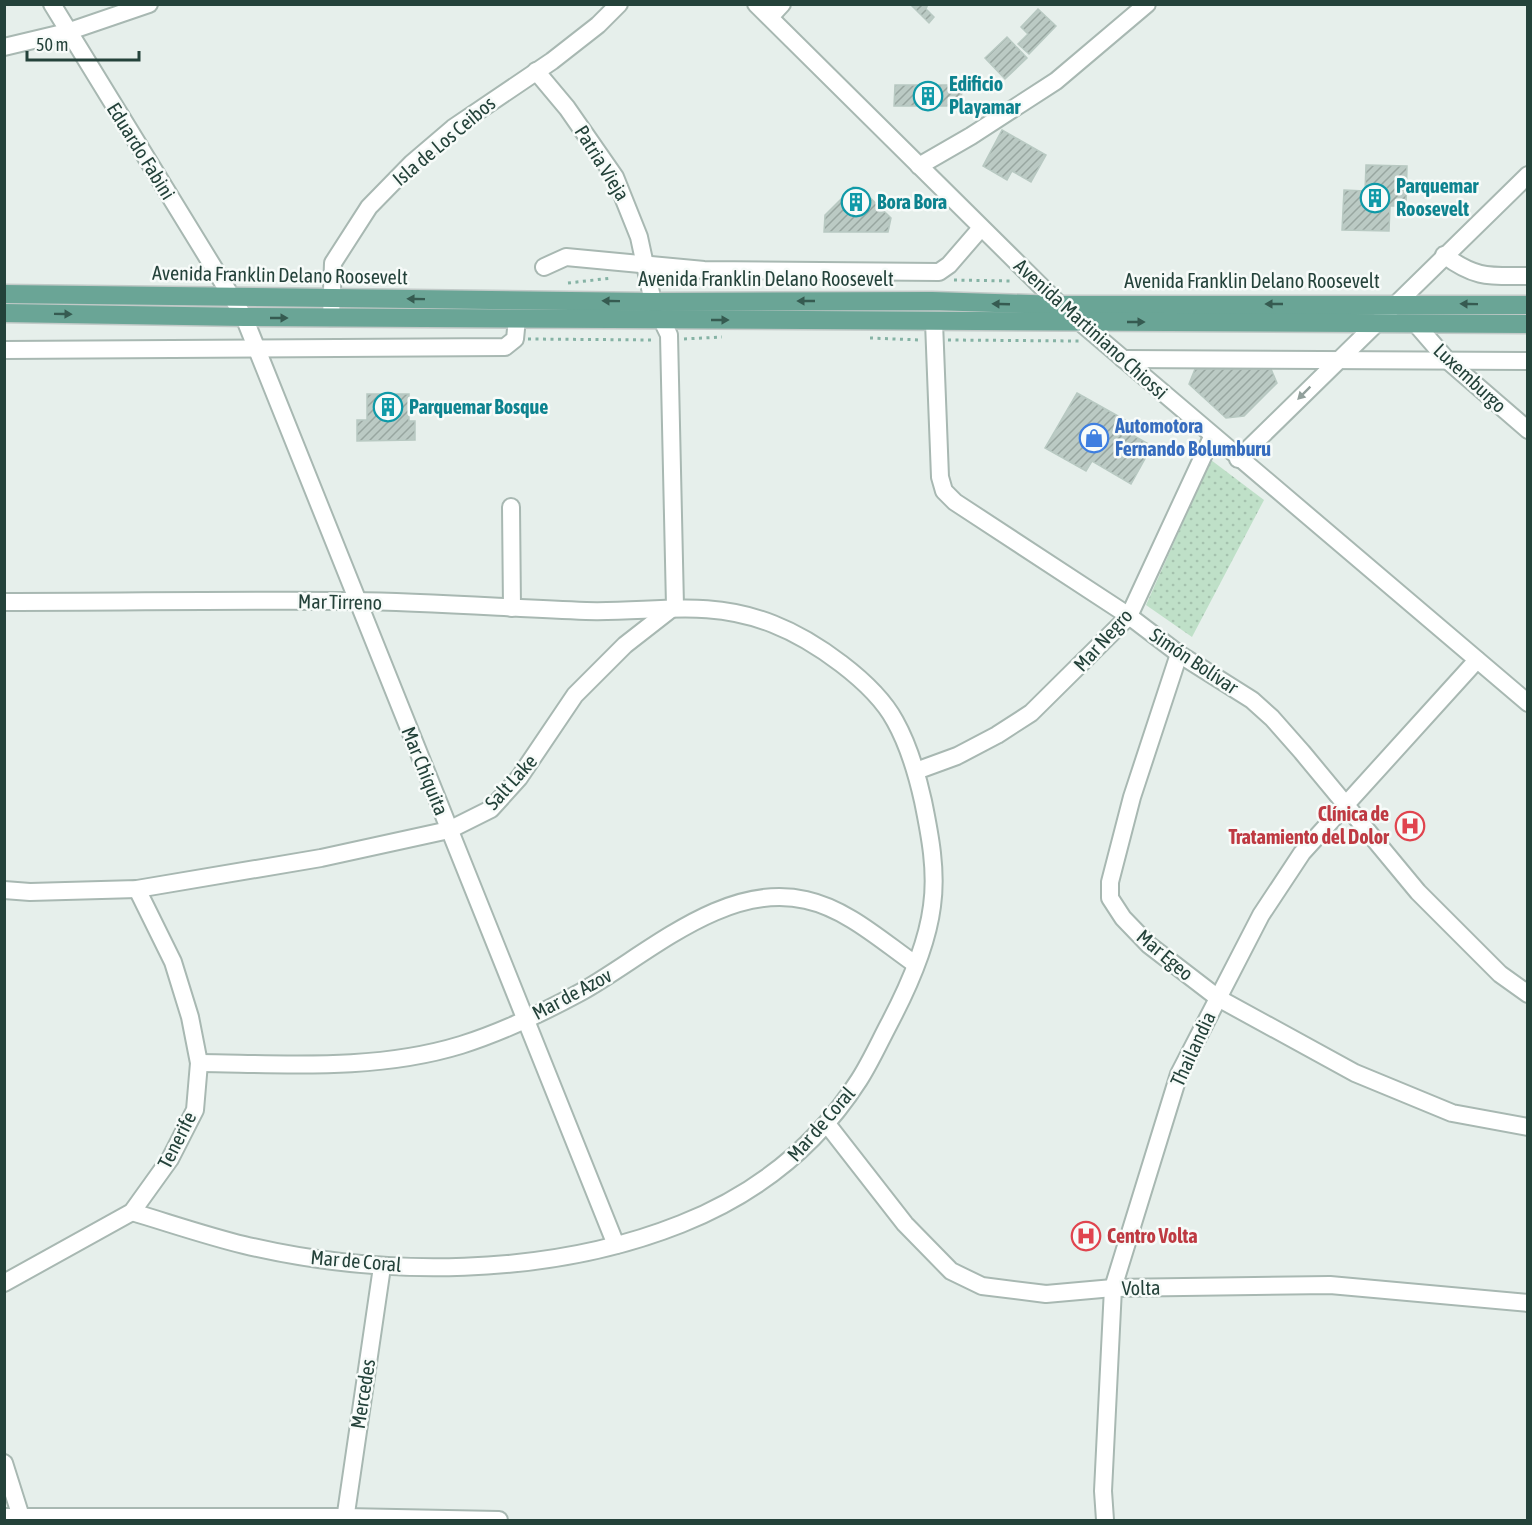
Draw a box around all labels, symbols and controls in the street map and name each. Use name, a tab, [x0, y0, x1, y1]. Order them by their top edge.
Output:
scale bar	[27, 24, 140, 62]
text: 50 m	[36, 34, 68, 55]
place label: Edificio Playamar	[949, 72, 1021, 118]
building icon: Edificio Playamar	[912, 80, 944, 112]
street label: Isla de Los Ceibos	[388, 91, 499, 190]
street label: Eduardo Fabini	[103, 98, 180, 203]
street label: Patria Vieja	[570, 121, 635, 205]
place label: Parquemar Roosevelt	[1396, 174, 1480, 220]
building icon: Parquemar Roosevelt	[1359, 182, 1391, 214]
building icon: Bora Bora	[840, 186, 872, 218]
place label: Bora Bora	[877, 190, 947, 213]
street label: Avenida Martiniano Chiossi	[1010, 254, 1173, 404]
street label: Avenida Franklin Delano Roosevelt	[152, 261, 408, 288]
street label: Avenida Franklin Delano Roosevelt	[638, 267, 894, 290]
street label: Avenida Franklin Delano Roosevelt	[1124, 269, 1380, 292]
one-way arrow	[407, 294, 426, 304]
one-way arrow	[602, 296, 621, 306]
one-way arrow	[797, 296, 816, 306]
one-way arrow	[992, 299, 1011, 308]
one-way arrow	[1265, 299, 1284, 309]
one-way arrow	[1460, 299, 1479, 309]
one-way arrow	[53, 309, 72, 319]
one-way arrow	[269, 313, 288, 322]
one-way arrow	[711, 315, 730, 325]
one-way arrow	[1127, 317, 1146, 327]
street label: Luxemburgo	[1429, 338, 1511, 417]
one-way arrow	[1296, 386, 1311, 400]
building icon: Parquemar Bosque	[372, 391, 404, 423]
place label: Parquemar Bosque	[409, 395, 548, 418]
place label: Automotora Fernando Bolumburu	[1114, 414, 1271, 460]
shop icon: Automotora Fernando Bolumburu	[1078, 422, 1110, 454]
street label: Mar Tirreno	[298, 589, 382, 614]
street label: Mar Negro	[1069, 604, 1137, 676]
street label: Simón Bolívar	[1146, 623, 1244, 699]
street label: Mar Chiquita	[397, 723, 454, 818]
street label: Salt Lake	[480, 749, 541, 814]
place label: Clínica de Tratamiento del Dolor	[1228, 802, 1390, 848]
hospital icon: Clínica de Tratamiento del Dolor	[1394, 810, 1426, 842]
street label: Mar Egeo	[1132, 924, 1198, 985]
street label: Mar de Azov	[528, 963, 616, 1024]
street label: Thailandia	[1165, 1008, 1220, 1090]
street label: Mar de Coral	[782, 1081, 860, 1166]
street label: Tenerife	[153, 1108, 201, 1172]
hospital icon: Centro Volta	[1070, 1220, 1102, 1252]
place label: Centro Volta	[1107, 1224, 1198, 1247]
street label: Mar de Coral	[310, 1245, 403, 1276]
street label: Volta	[1121, 1276, 1161, 1299]
street label: Mercedes	[346, 1357, 379, 1430]

